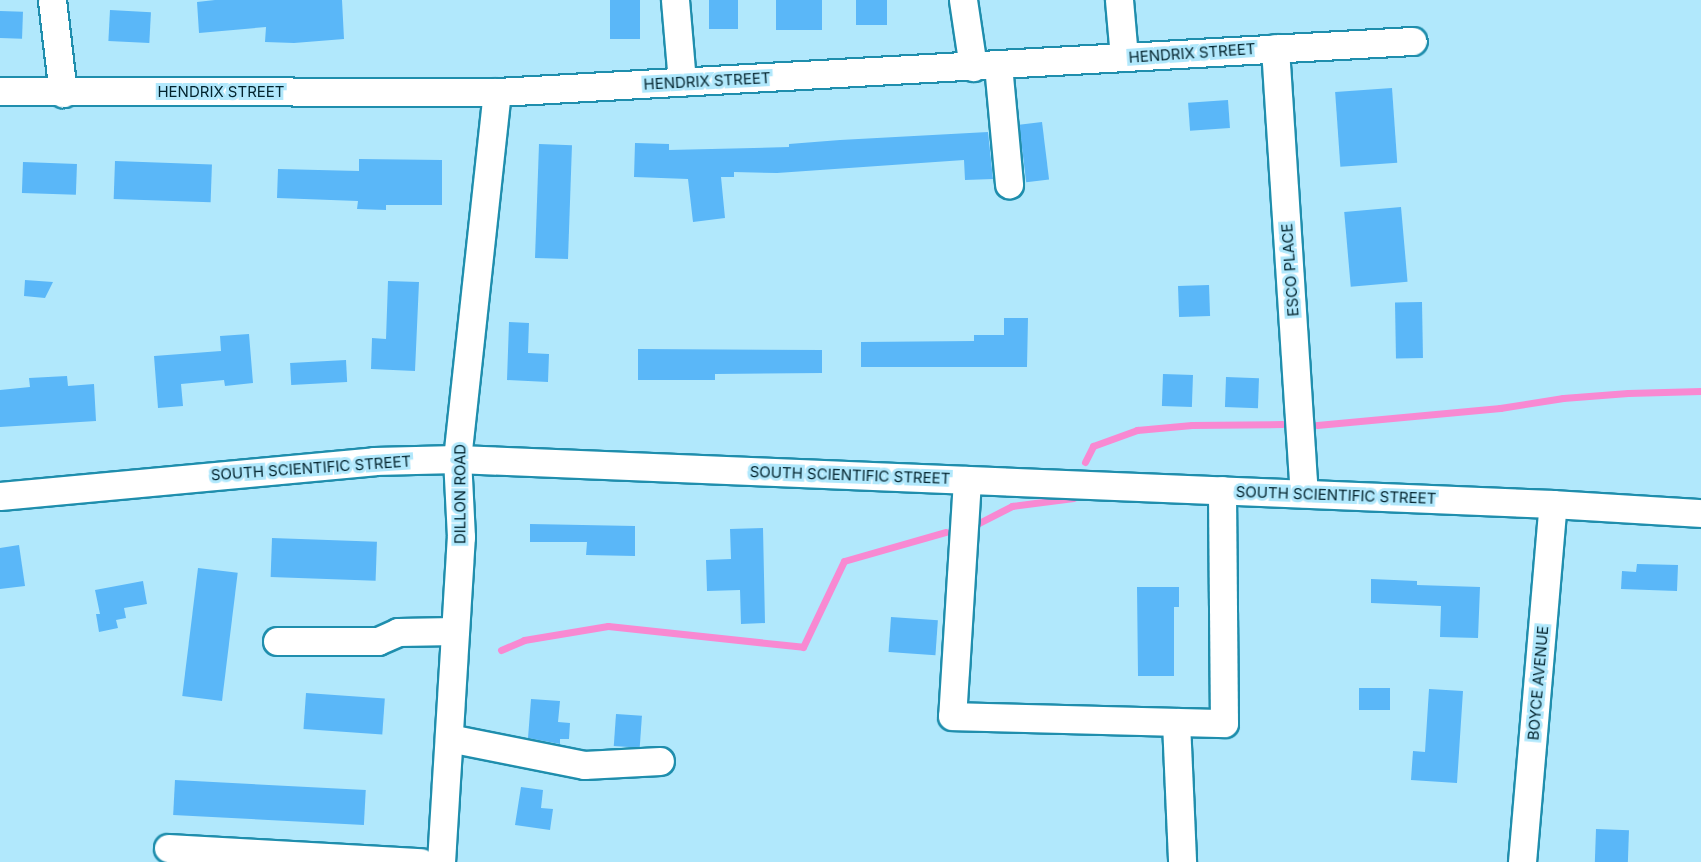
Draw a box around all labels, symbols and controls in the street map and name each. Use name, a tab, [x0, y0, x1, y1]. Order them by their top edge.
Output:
street label: HENDRIX STREET	[1128, 40, 1256, 66]
street label: HENDRIX STREET	[643, 69, 771, 93]
street label: HENDRIX STREET	[157, 83, 285, 101]
street label: ESCO PLACE	[1278, 223, 1302, 317]
street label: DILLON ROAD	[451, 444, 469, 544]
street label: SOUTH SCIENTIFIC STREET	[210, 452, 412, 484]
street label: SOUTH SCIENTIFIC STREET	[749, 463, 951, 487]
street label: SOUTH SCIENTIFIC STREET	[1235, 483, 1437, 507]
street label: BOYCE AVENUE	[1524, 625, 1552, 741]

